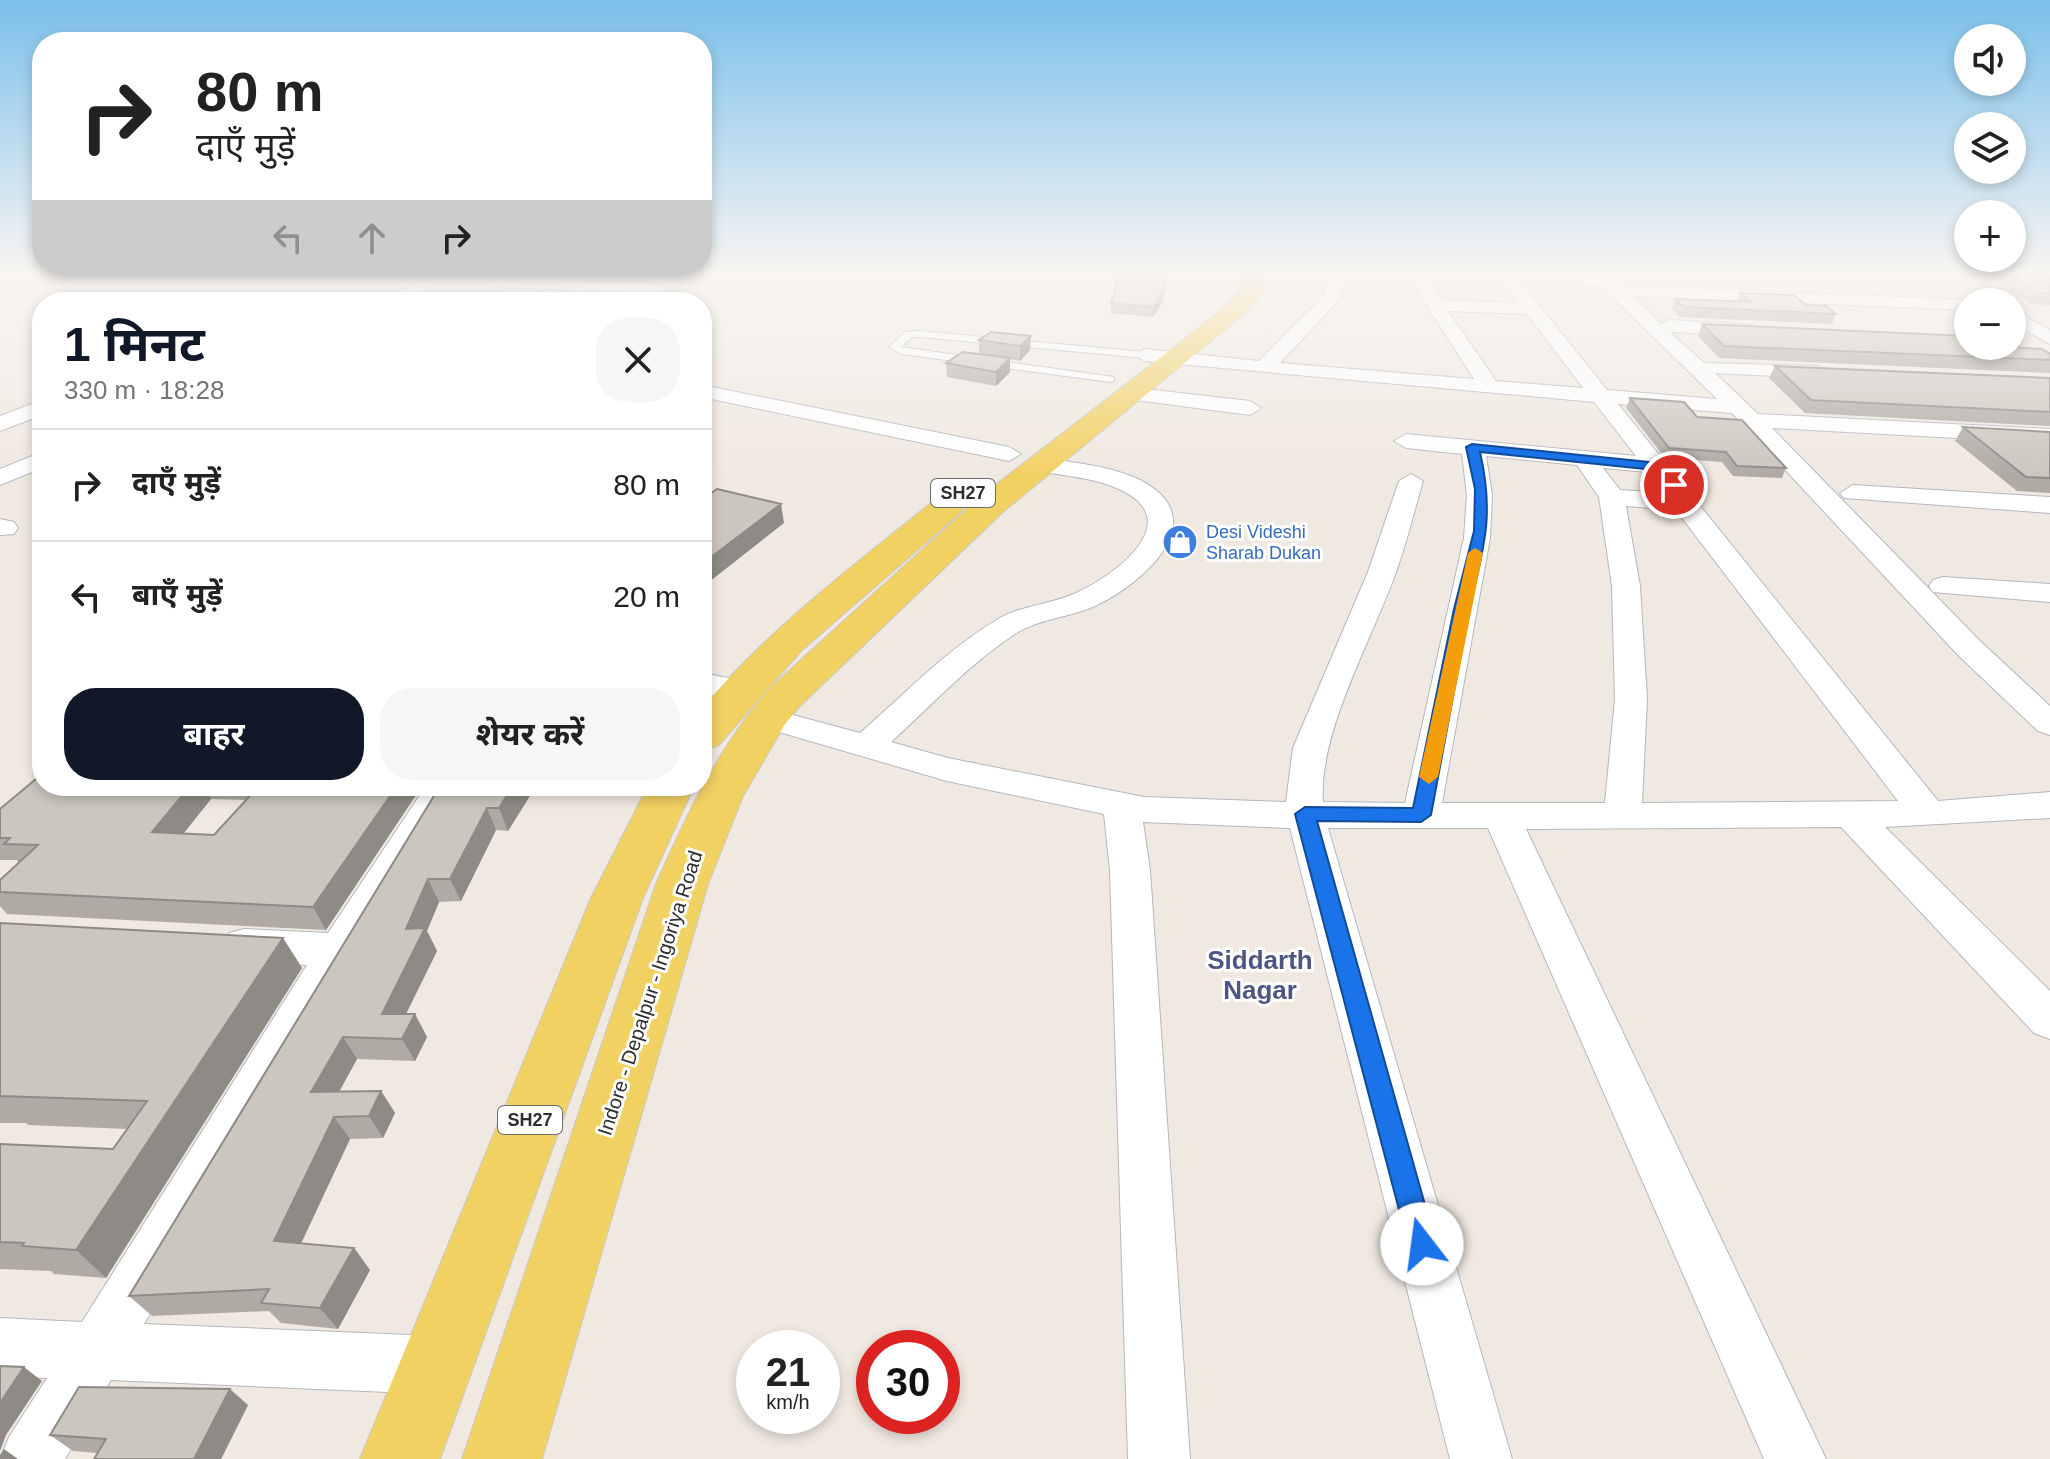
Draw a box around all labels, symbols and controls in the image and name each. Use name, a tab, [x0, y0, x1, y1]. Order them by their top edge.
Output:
map controls	[1954, 24, 2026, 360]
button: sound	[1954, 24, 2026, 96]
text: 80 m	[196, 60, 324, 123]
icon: right	[64, 64, 168, 168]
button: layers	[1954, 112, 2026, 184]
text: दाएँ मुड़ें	[196, 126, 295, 167]
button: +	[1954, 200, 2026, 272]
icon: left	[266, 216, 310, 260]
icon: ahead	[350, 216, 394, 260]
icon: right	[434, 216, 478, 260]
button: −	[1954, 288, 2026, 360]
text: 1 मिनट	[64, 318, 205, 371]
button: close	[596, 318, 680, 402]
text: 330 m · 18:28	[64, 375, 224, 405]
pin	[1640, 451, 1708, 519]
icon: right	[64, 463, 108, 507]
icon: arrive	[1652, 463, 1696, 507]
text: दाएँ मुड़ें	[132, 466, 221, 499]
text: 80 m	[613, 468, 680, 501]
road number: SH27	[931, 479, 995, 507]
place label: Desi Videshi Sharab Dukan	[1206, 522, 1321, 563]
shop icon: Desi Videshi Sharab Dukan	[1161, 523, 1199, 561]
icon: left	[64, 575, 108, 619]
text: बाएँ मुड़ें	[132, 578, 223, 611]
text: 20 m	[613, 580, 680, 613]
button: बाहर	[64, 688, 364, 780]
button: शेयर करें	[380, 688, 680, 780]
street label: Indore - Depalpur - Ingoriya Road	[594, 848, 706, 1138]
district label: Siddarth Nagar	[1207, 945, 1313, 1005]
road number: SH27	[498, 1106, 562, 1134]
position arrow	[1380, 1202, 1464, 1286]
speed limit sign: 30	[856, 1330, 960, 1434]
text: 21	[766, 1350, 810, 1394]
text: km/h	[766, 1391, 810, 1413]

